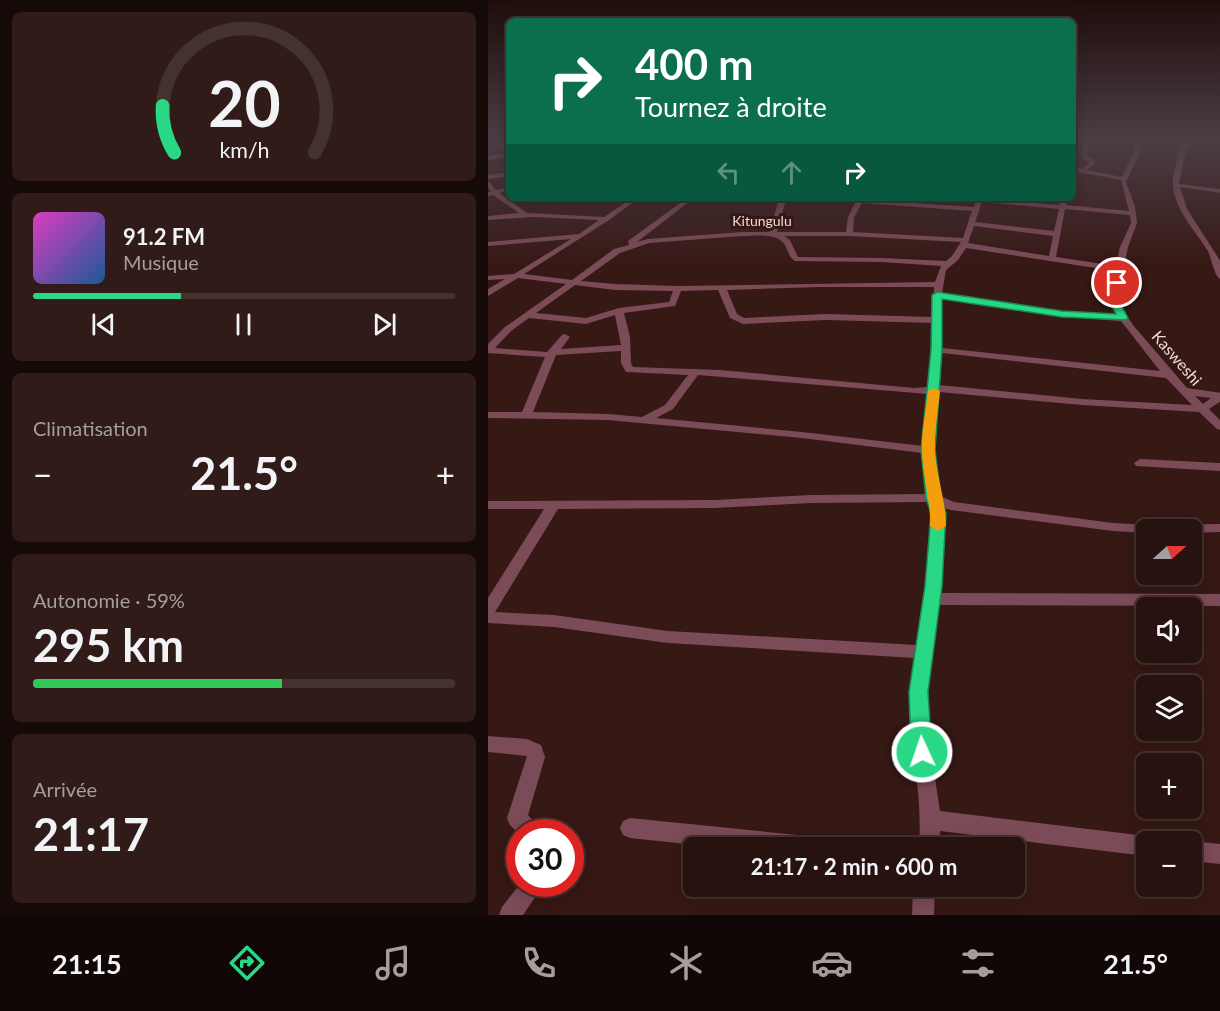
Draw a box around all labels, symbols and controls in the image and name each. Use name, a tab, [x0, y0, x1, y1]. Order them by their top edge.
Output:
text: 400 m	[635, 39, 753, 89]
icon: right	[536, 42, 614, 120]
text: 20	[208, 65, 280, 140]
text: Tournez à droite	[635, 90, 827, 123]
text: km/h	[219, 138, 269, 164]
icon: left	[712, 156, 745, 189]
icon: ahead	[775, 156, 808, 189]
icon: right	[838, 156, 871, 189]
street label: Kitungulu	[732, 212, 792, 229]
text: 91.2 FM	[123, 223, 205, 250]
text: Musique	[123, 250, 199, 274]
pin	[1091, 257, 1142, 308]
icon: arrive	[1100, 266, 1133, 299]
icon: previous	[87, 308, 120, 341]
icon: pause	[227, 308, 260, 341]
icon: next	[368, 308, 401, 341]
street label: Kasweshi	[1149, 327, 1206, 389]
text: Climatisation	[33, 416, 148, 440]
text: 21.5°	[190, 446, 298, 500]
text: −	[33, 454, 52, 494]
text: +	[436, 454, 455, 494]
north arrow	[1136, 519, 1202, 585]
map controls	[1136, 519, 1202, 897]
text: Autonomie · 59%	[33, 588, 185, 612]
button: sound	[1136, 597, 1202, 663]
text: 295 km	[33, 618, 184, 672]
button: layers	[1136, 675, 1202, 741]
position arrow	[890, 720, 954, 784]
button: +	[1136, 753, 1202, 819]
text: Arrivée	[33, 777, 97, 801]
text: 21:17	[33, 807, 149, 861]
speed limit sign: 30	[506, 819, 584, 897]
button: −	[1136, 831, 1202, 897]
text: 21:17 · 2 min · 600 m	[751, 853, 957, 880]
icon: directions	[226, 942, 268, 984]
icon: music	[372, 942, 414, 984]
icon: phone	[518, 942, 560, 984]
icon: climate	[665, 942, 707, 984]
icon: car	[811, 942, 853, 984]
icon: filters	[957, 942, 999, 984]
text: 21:15	[52, 947, 122, 980]
text: 21.5°	[1103, 947, 1168, 980]

